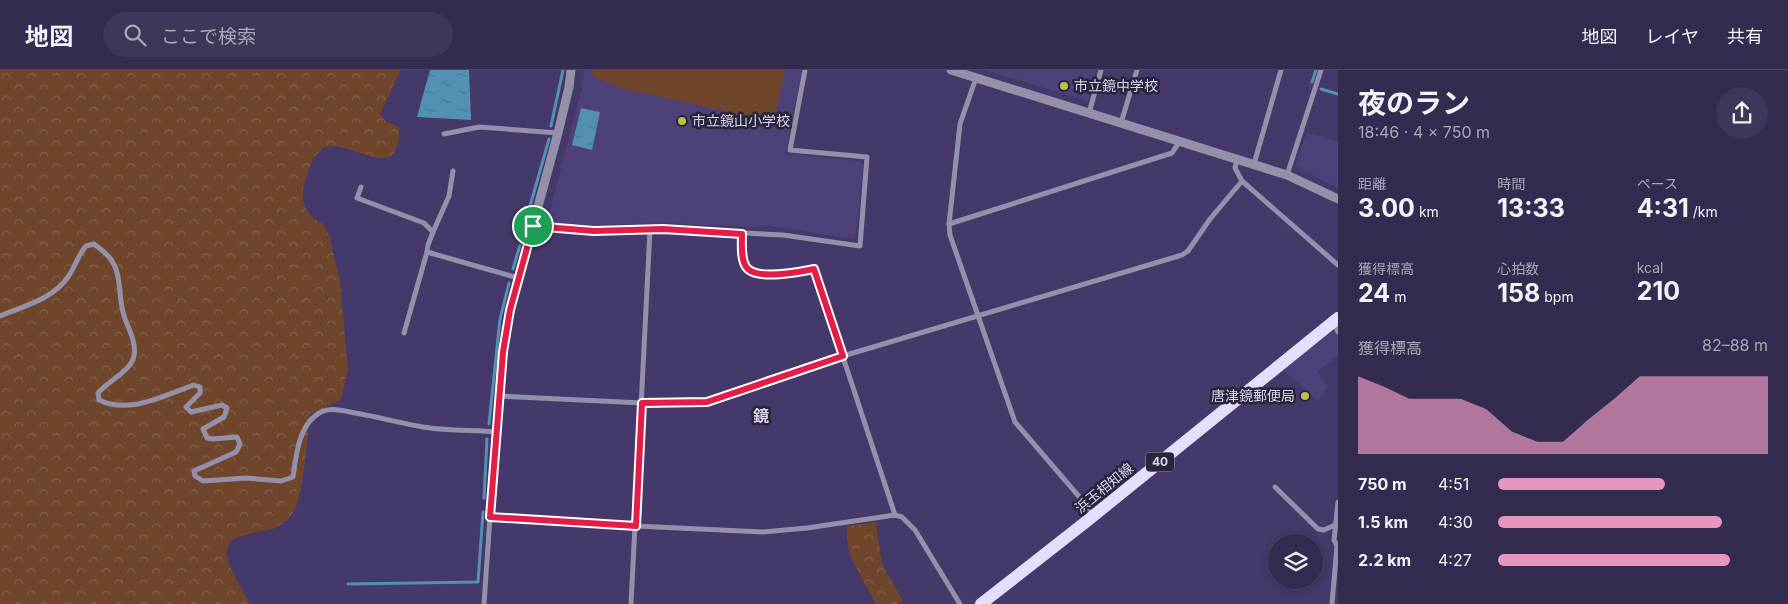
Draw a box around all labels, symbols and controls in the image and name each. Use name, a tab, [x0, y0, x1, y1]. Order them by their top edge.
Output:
search box	[103, 12, 453, 57]
icon: search	[121, 21, 149, 49]
text: 地図	[25, 22, 73, 51]
text: ここで検索	[161, 25, 256, 48]
text: 地図	[1582, 26, 1618, 47]
text: レイヤ	[1646, 26, 1699, 47]
text: 共有	[1727, 26, 1763, 47]
place label: 市立鏡中学校	[1074, 77, 1158, 94]
marker: 市立鏡中学校	[1058, 80, 1070, 92]
text: 夜のラン	[1358, 86, 1470, 120]
button: share	[1716, 87, 1768, 139]
place label: 市立鏡山小学校	[692, 112, 790, 129]
marker: 市立鏡山小学校	[676, 115, 688, 127]
text: 18:46 · 4 × 750 m	[1358, 122, 1490, 142]
text: 距離	[1358, 175, 1386, 192]
text: 時間	[1497, 175, 1525, 192]
text: ペース	[1637, 175, 1678, 192]
text: 3.00	[1358, 193, 1415, 223]
text: 13:33	[1497, 193, 1565, 223]
text: 4:31	[1637, 193, 1689, 223]
text: km	[1415, 203, 1439, 220]
text: /km	[1689, 203, 1718, 220]
pin	[512, 205, 554, 247]
icon: arrive	[519, 212, 547, 240]
text: kcal	[1637, 259, 1663, 276]
text: 獲得標高	[1358, 260, 1414, 277]
text: 心拍数	[1497, 260, 1539, 277]
text: 210	[1637, 276, 1680, 306]
text: 24	[1358, 278, 1390, 308]
text: 158	[1497, 278, 1540, 308]
text: m	[1390, 288, 1406, 305]
text: bpm	[1540, 288, 1574, 305]
text: 82–88 m	[1702, 335, 1768, 355]
text: 獲得標高	[1358, 338, 1422, 358]
place label: 唐津鏡郵便局	[1211, 387, 1295, 404]
marker: 唐津鏡郵便局	[1299, 390, 1311, 402]
district label: 鏡	[753, 406, 769, 426]
road number: 40	[1146, 452, 1174, 472]
street label: 浜玉相知線	[1071, 459, 1136, 516]
text: 750 m	[1358, 474, 1407, 494]
text: 4:51	[1438, 474, 1469, 494]
text: 1.5 km	[1358, 512, 1408, 532]
text: 4:30	[1438, 512, 1473, 532]
map controls	[1268, 534, 1323, 589]
button: layers	[1268, 534, 1323, 589]
text: 2.2 km	[1358, 550, 1411, 570]
text: 4:27	[1438, 550, 1472, 570]

